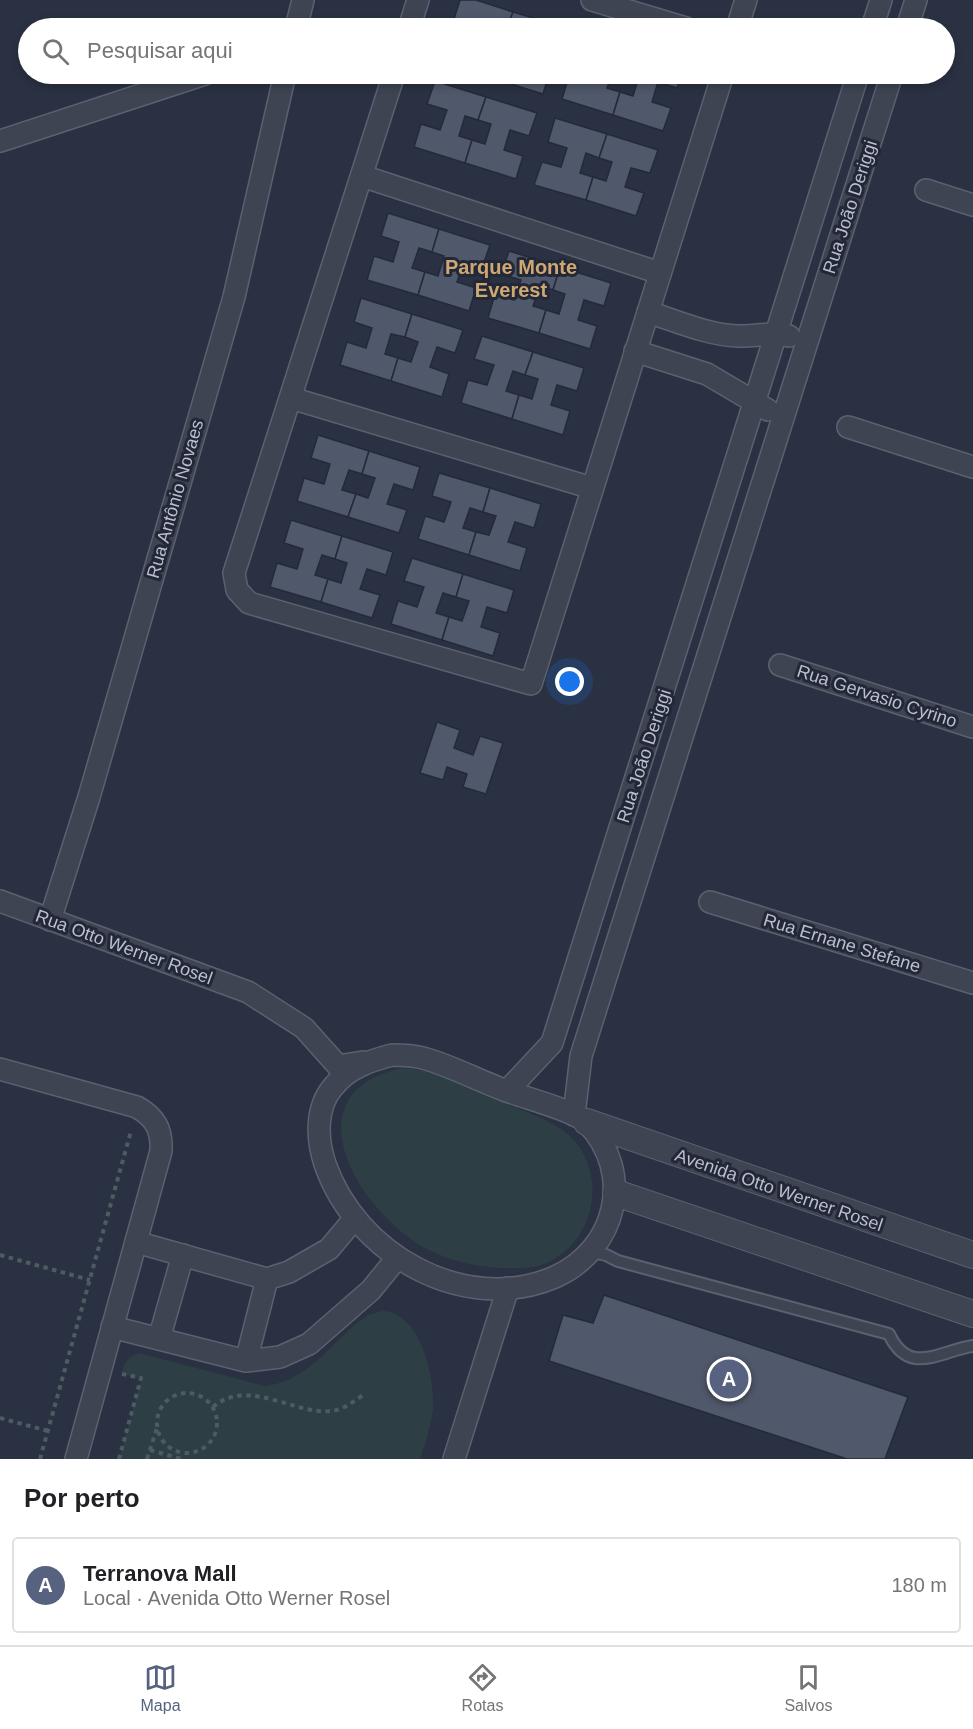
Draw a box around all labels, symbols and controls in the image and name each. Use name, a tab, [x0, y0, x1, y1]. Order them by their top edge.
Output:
search box	[18, 18, 955, 84]
icon: search	[39, 35, 72, 68]
text: Pesquisar aqui	[87, 38, 233, 63]
street label: Rua João Deriggi	[819, 138, 881, 276]
district label: Parque Monte Everest	[445, 256, 577, 301]
street label: Rua Antônio Novaes	[143, 417, 207, 581]
street label: Rua Gervasio Cyrino	[794, 661, 960, 731]
your location	[555, 667, 584, 696]
street label: Rua João Deriggi	[613, 687, 675, 825]
street label: Rua Otto Werner Rosel	[33, 906, 215, 988]
street label: Rua Ernane Stefane	[761, 910, 923, 976]
street label: Avenida Otto Werner Rosel	[672, 1145, 886, 1235]
pin: A	[710, 1356, 748, 1402]
text: Por perto	[24, 1483, 140, 1513]
text: Terranova Mall	[83, 1561, 237, 1586]
text: A	[38, 1574, 53, 1596]
text: 180 m	[891, 1574, 947, 1596]
text: Local · Avenida Otto Werner Rosel	[83, 1587, 390, 1609]
tab: Mapa	[141, 1661, 181, 1715]
tab: Rotas	[462, 1661, 503, 1715]
tab: Salvos	[784, 1661, 832, 1715]

